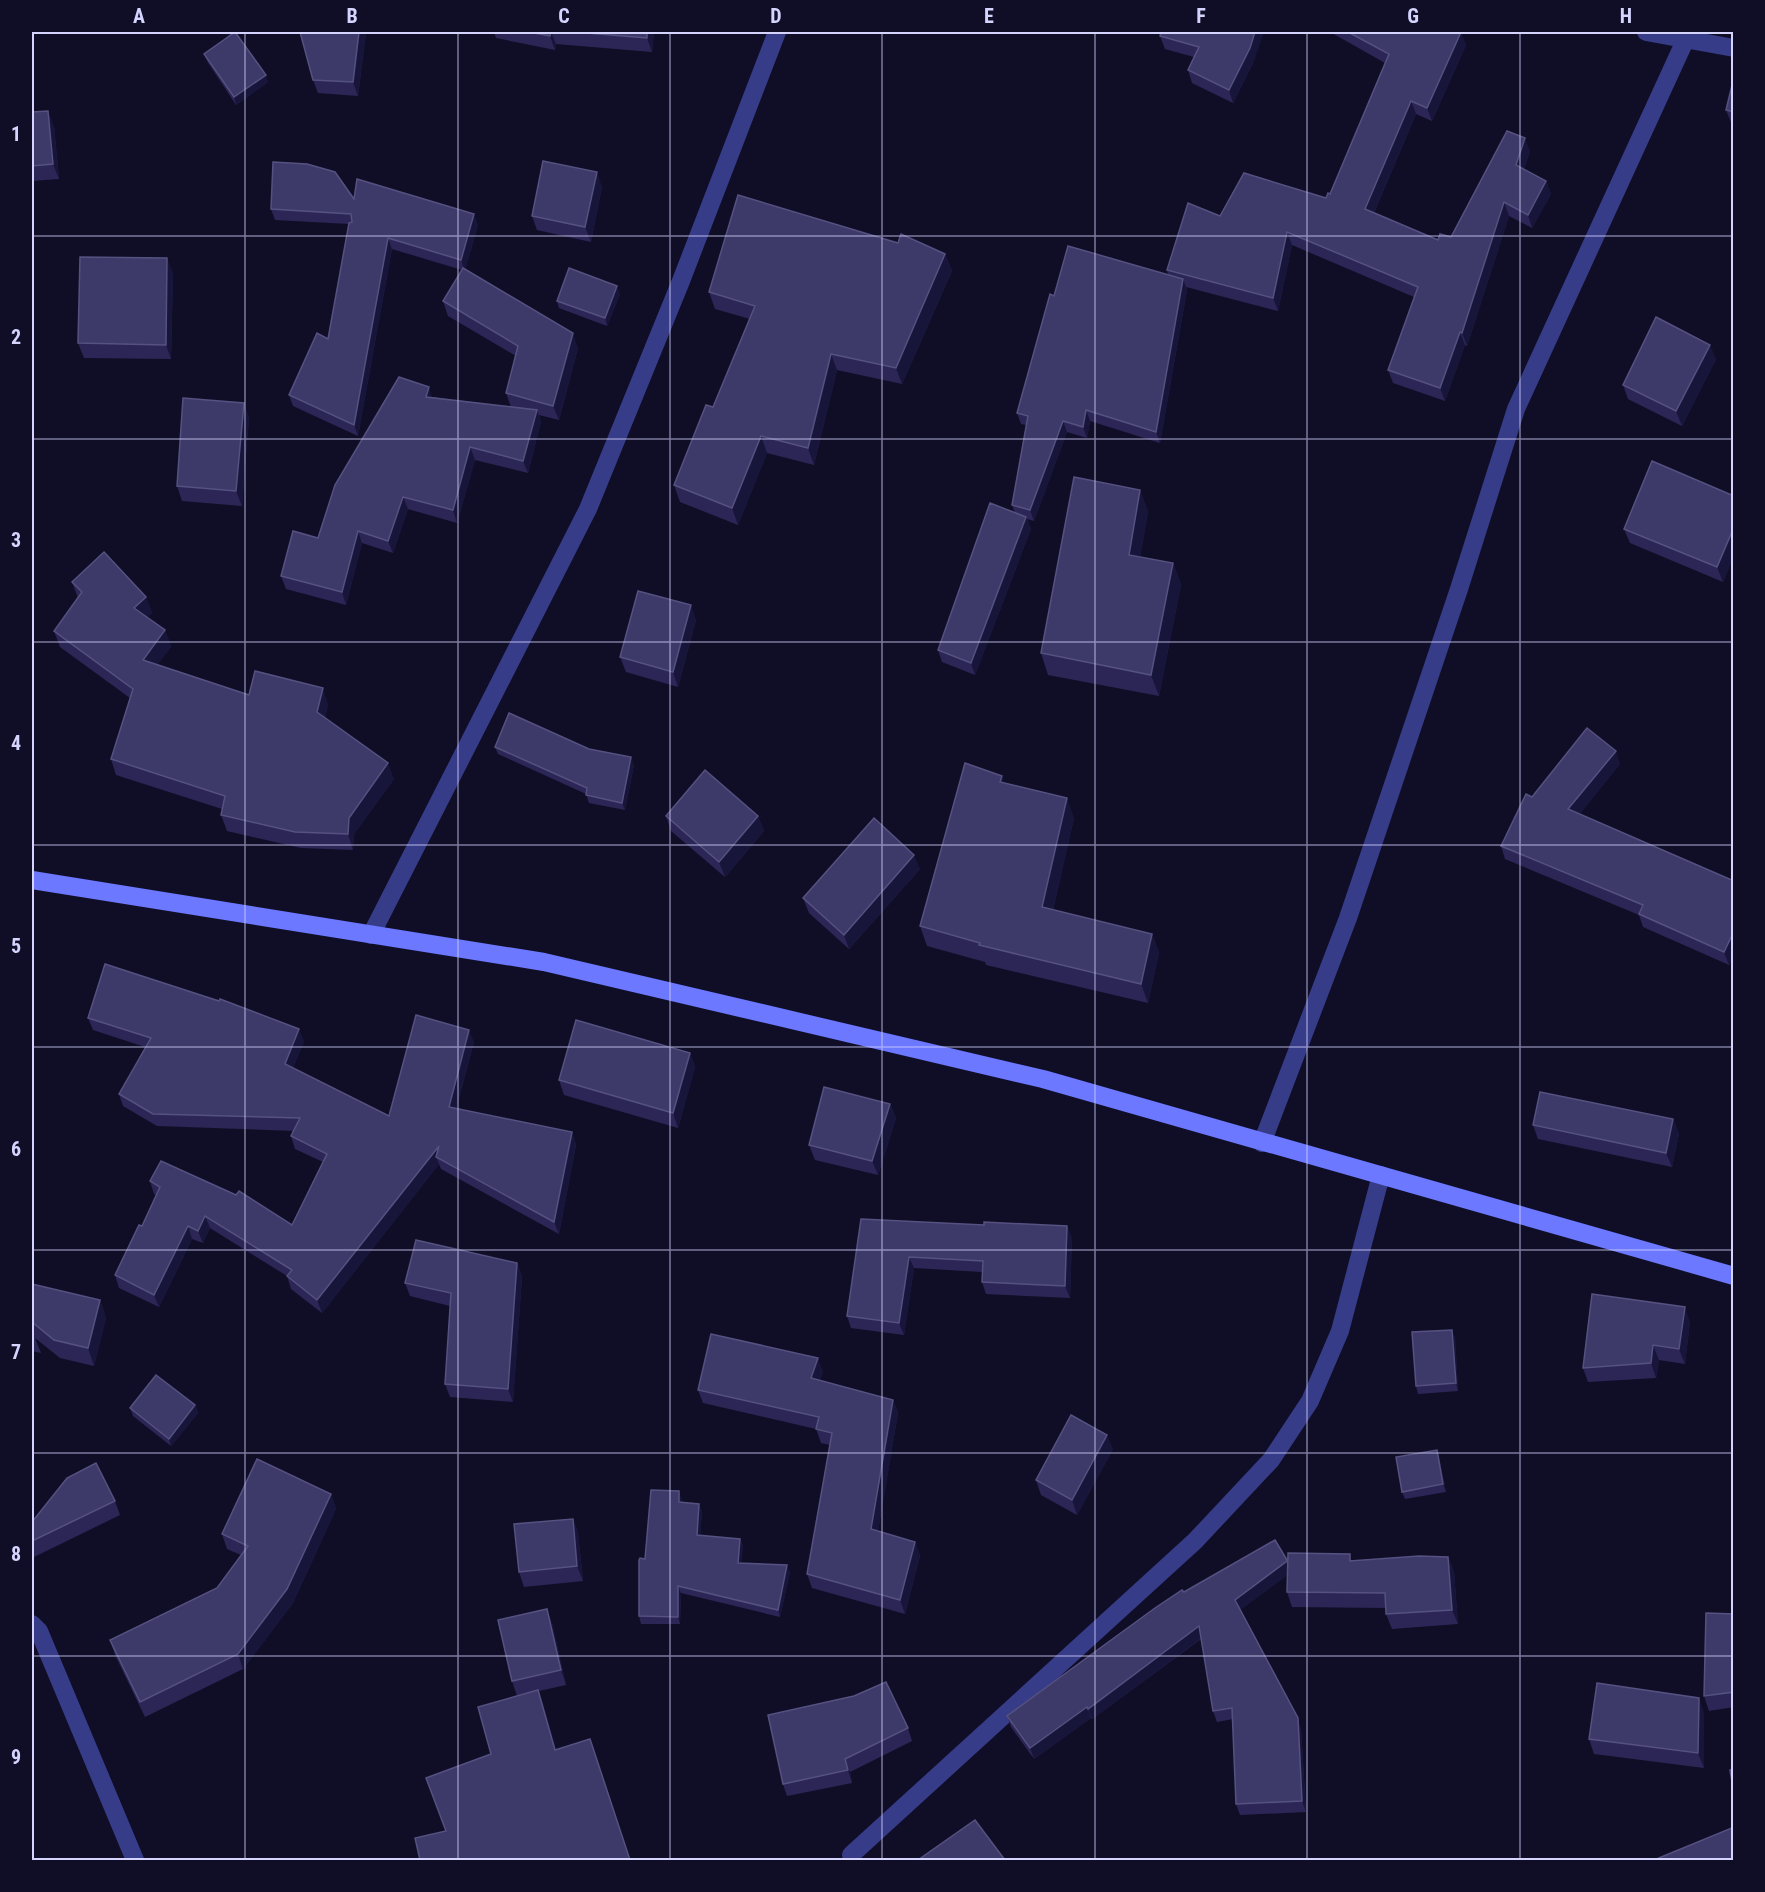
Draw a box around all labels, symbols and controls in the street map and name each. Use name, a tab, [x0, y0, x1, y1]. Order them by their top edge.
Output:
text: A	[133, 4, 145, 28]
text: B	[346, 4, 358, 28]
text: C	[558, 4, 570, 28]
text: D	[770, 4, 782, 28]
text: E	[984, 4, 994, 28]
text: F	[1196, 4, 1206, 28]
text: G	[1407, 4, 1419, 28]
text: H	[1620, 4, 1632, 28]
text: 1	[11, 122, 21, 146]
text: 2	[11, 325, 21, 349]
text: 3	[11, 528, 21, 552]
text: 4	[11, 731, 21, 755]
text: 5	[11, 934, 21, 958]
text: 6	[11, 1137, 21, 1161]
text: 7	[11, 1340, 21, 1364]
text: 8	[11, 1542, 21, 1566]
text: 9	[11, 1745, 21, 1769]

